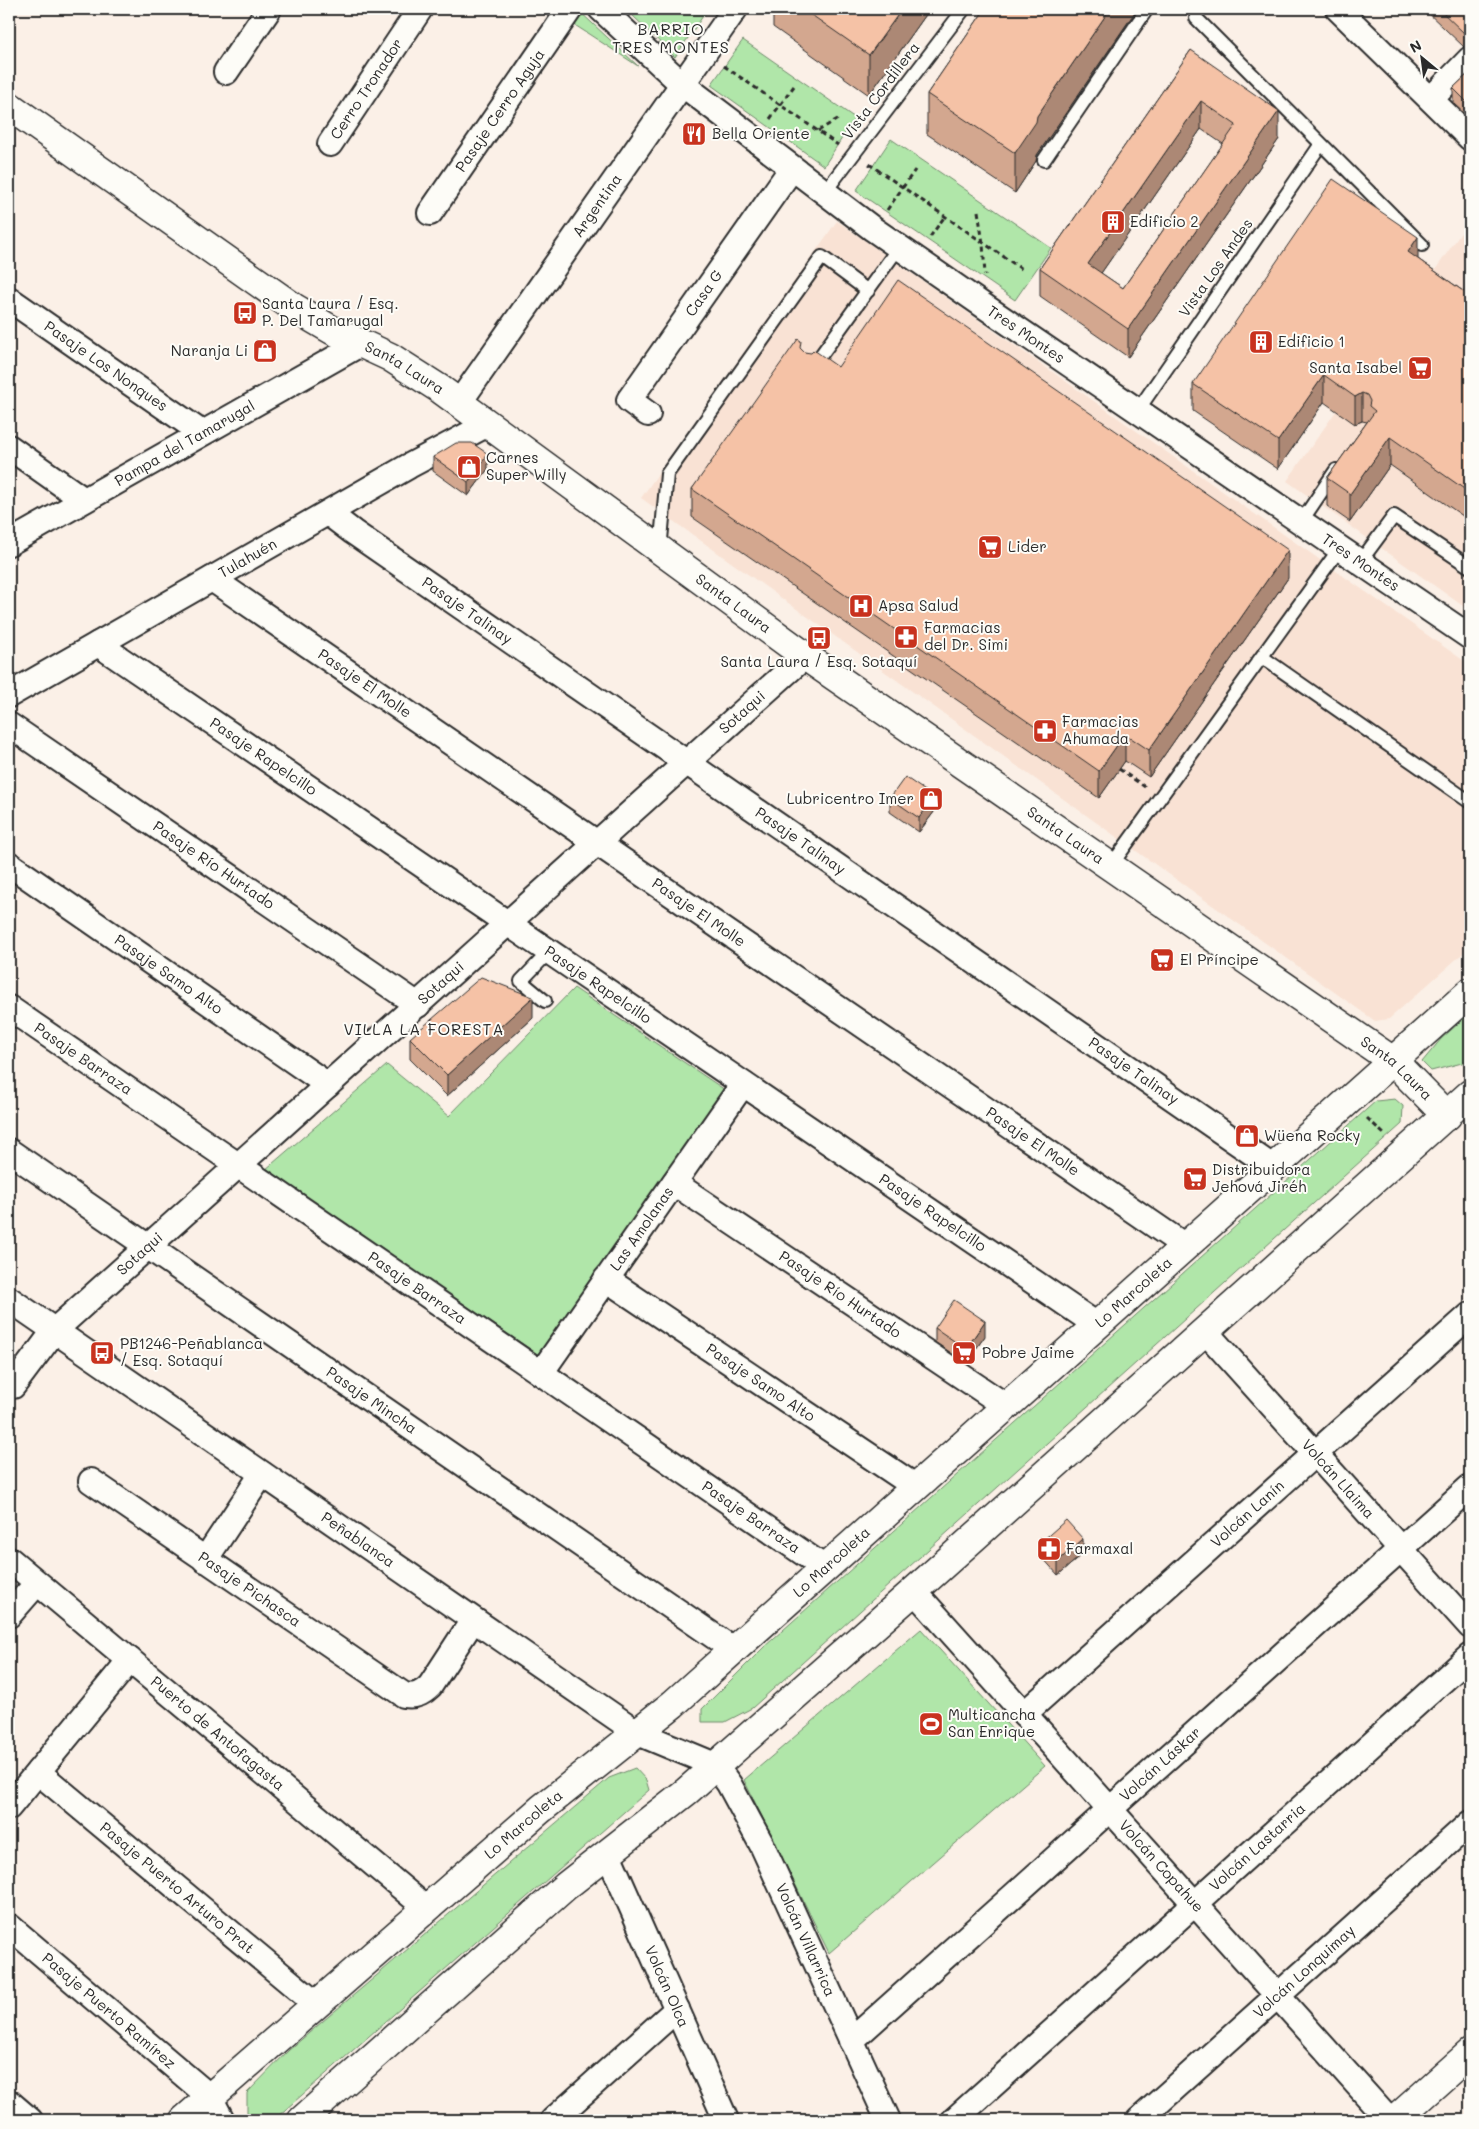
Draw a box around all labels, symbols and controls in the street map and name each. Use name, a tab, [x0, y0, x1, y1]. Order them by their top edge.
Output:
district label: BARRIO TRES MONTES	[612, 18, 730, 57]
north arrow	[1396, 32, 1446, 82]
street label: Cerro Tronador	[325, 34, 407, 143]
text: N	[1406, 35, 1425, 57]
street label: Vista Cordillera	[837, 38, 923, 143]
street label: Pasaje Cerro Aguja	[450, 45, 549, 176]
restaurant icon: Bella Oriente	[681, 121, 707, 147]
place label: Bella Oriente	[712, 123, 810, 143]
street label: Argentina	[567, 169, 626, 241]
building icon: Edificio 2	[1100, 209, 1126, 235]
place label: Edificio 2	[1130, 211, 1199, 231]
street label: Vista Los Andes	[1174, 214, 1257, 321]
street label: Casa G	[680, 265, 726, 320]
place label: Santa Laura / Esq. P. Del Tamarugal	[262, 293, 399, 330]
bus stop icon: Santa Laura / Esq. P. Del Tamarugal	[232, 300, 258, 326]
street label: Tres Montes	[984, 300, 1069, 367]
street label: Pasaje Los Nonques	[41, 316, 172, 415]
building icon: Edificio 1	[1248, 329, 1274, 355]
place label: Edificio 1	[1278, 331, 1345, 351]
street label: Santa Laura	[362, 336, 449, 398]
shop icon: Naranja Li	[252, 338, 278, 364]
place label: Naranja Li	[171, 340, 248, 360]
supermarket icon: Santa Isabel	[1407, 355, 1433, 381]
place label: Santa Isabel	[1309, 357, 1402, 377]
street label: Pampa del Tamarugal	[111, 395, 258, 490]
place label: Carnes Super Willy	[486, 447, 567, 484]
shop icon: Carnes Super Willy	[456, 454, 482, 480]
street label: Tres Montes	[1319, 528, 1404, 595]
street label: Tulahuén	[214, 533, 280, 582]
supermarket icon: Lider	[977, 534, 1003, 560]
place label: Lider	[1008, 536, 1047, 556]
street label: Santa Laura	[692, 568, 776, 637]
street label: Pasaje Talinay	[418, 572, 517, 648]
hospital icon: Apsa Salud	[848, 593, 874, 619]
place label: Apsa Salud	[878, 595, 958, 615]
place label: Farmacias del Dr. Simi	[924, 617, 1008, 654]
pharmacy icon: Farmacias del Dr. Simi	[893, 624, 919, 650]
bus stop icon: Santa Laura / Esq. Sotaquí	[806, 625, 832, 651]
street label: Pasaje El Molle	[314, 644, 416, 722]
place label: Santa Laura / Esq. Sotaquí	[720, 651, 918, 671]
street label: Sotaqui	[714, 686, 769, 738]
place label: Farmacias Ahumada	[1062, 711, 1139, 748]
street label: Pasaje Rapelcillo	[206, 712, 321, 799]
pharmacy icon: Farmacias Ahumada	[1032, 718, 1058, 744]
shop icon: Lubricentro Imer	[918, 786, 944, 812]
place label: Lubricentro Imer	[787, 788, 914, 808]
street label: Santa Laura	[1024, 801, 1108, 868]
street label: Pasaje Talinay	[752, 802, 850, 878]
street label: Pasaje Río Hurtado	[149, 816, 279, 913]
street label: Pasaje El Molle	[648, 873, 750, 951]
street label: Pasaje Samo Alto	[111, 929, 227, 1018]
street label: Pasaje Rapelcillo	[541, 940, 656, 1028]
supermarket icon: El Príncipe	[1149, 947, 1175, 973]
place label: El Príncipe	[1180, 949, 1259, 969]
street label: Sotaqui	[413, 956, 468, 1008]
street label: Pasaje Barraza	[31, 1017, 137, 1099]
district label: VILLA LA FORESTA	[344, 1018, 504, 1039]
street label: Santa Laura	[1357, 1031, 1437, 1104]
street label: Pasaje Talinay	[1085, 1032, 1184, 1109]
street label: Pasaje El Molle	[983, 1102, 1084, 1180]
shop icon: Wüena Rocky	[1234, 1123, 1260, 1149]
place label: Wüena Rocky	[1264, 1125, 1360, 1145]
place label: Distribuidora Jehová Jiréh	[1212, 1159, 1311, 1196]
supermarket icon: Distribuidora Jehová Jiréh	[1182, 1166, 1208, 1192]
street label: Pasaje Rapelcillo	[876, 1168, 991, 1256]
street label: Las Amolanas	[605, 1182, 677, 1274]
street label: Sotaqui	[112, 1227, 167, 1279]
street label: Pasaje Río Hurtado	[776, 1245, 906, 1342]
street label: Pasaje Barraza	[365, 1246, 471, 1328]
street label: Lo Marcoleta	[1090, 1252, 1176, 1331]
place label: PB1246-Peñablanca / Esq. Sotaquí	[120, 1333, 263, 1370]
street label: Pasaje Samo Alto	[702, 1338, 820, 1426]
bus stop icon: PB1246-Peñablanca / Esq. Sotaquí	[89, 1340, 115, 1366]
supermarket icon: Pobre Jaime	[951, 1340, 977, 1366]
place label: Pobre Jaime	[982, 1342, 1075, 1362]
street label: Pasaje Mincha	[323, 1361, 421, 1438]
street label: Volcán Llaima	[1298, 1434, 1380, 1522]
street label: Volcán Lanín	[1206, 1475, 1288, 1551]
street label: Pasaje Barraza	[698, 1476, 805, 1557]
street label: Peñablanca	[318, 1507, 399, 1571]
street label: Lo Marcoleta	[788, 1522, 874, 1601]
pharmacy icon: Farmaxal	[1036, 1536, 1062, 1562]
place label: Farmaxal	[1066, 1538, 1133, 1558]
street label: Pasaje Pichasca	[195, 1546, 305, 1631]
street label: Puerto de Antofagasta	[147, 1671, 289, 1795]
place label: Multicancha San Enrique	[948, 1704, 1036, 1741]
sports icon: Multicancha San Enrique	[918, 1711, 944, 1737]
street label: Volcán Láskar	[1115, 1722, 1205, 1805]
street label: Lo Marcoleta	[479, 1785, 566, 1863]
street label: Volcán Lastarria	[1204, 1798, 1309, 1895]
street label: Volcán Copahue	[1115, 1815, 1209, 1916]
street label: Pasaje Puerto Arturo Prat	[96, 1817, 259, 1958]
street label: Volcán Villarrica	[772, 1880, 841, 1999]
street label: Volcán Lonquimay	[1248, 1920, 1359, 2022]
street label: Volcán Olca	[641, 1942, 695, 2030]
street label: Pasaje Puerto Ramírez	[38, 1948, 181, 2073]

